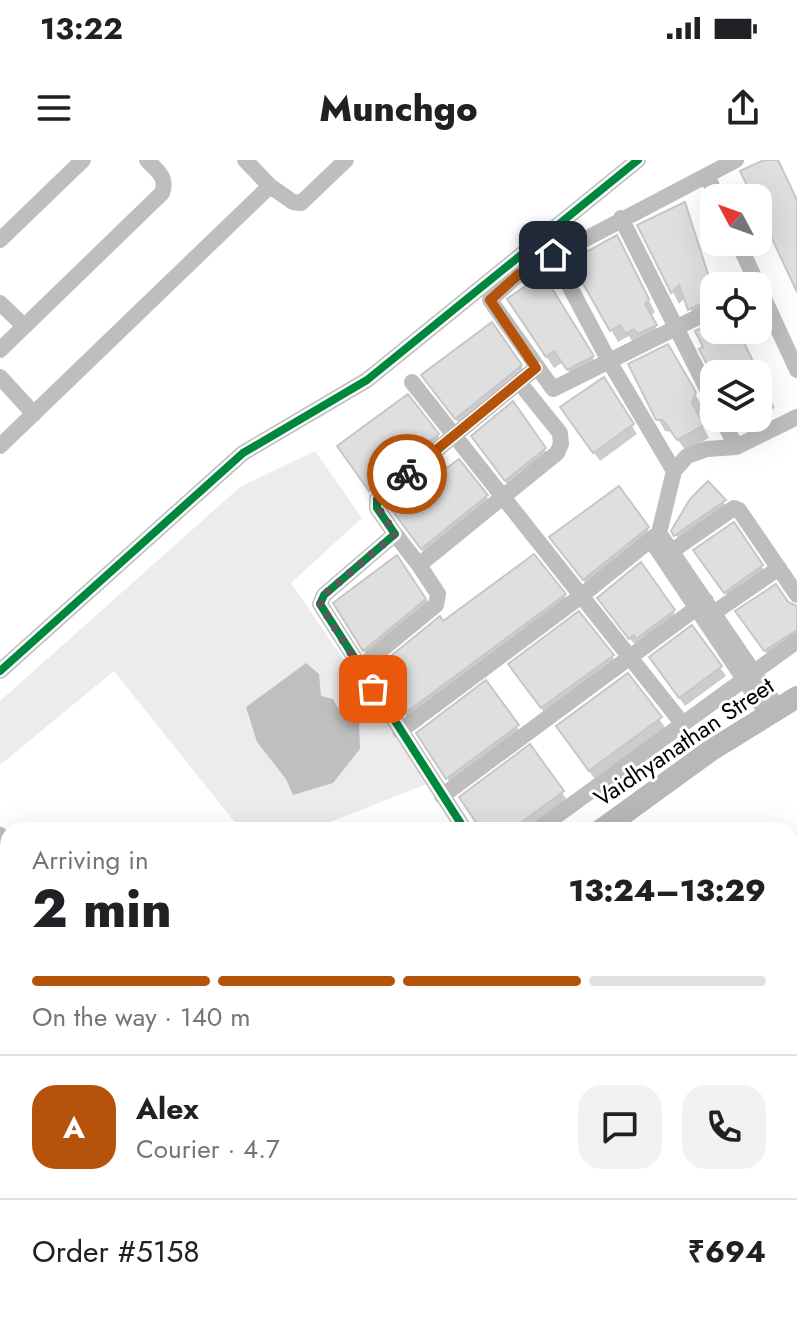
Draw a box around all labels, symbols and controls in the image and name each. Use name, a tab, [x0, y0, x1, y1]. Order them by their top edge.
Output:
text: 13:22	[40, 7, 123, 50]
text: Munchgo	[319, 82, 478, 134]
icon: menu	[32, 86, 76, 130]
icon: share	[721, 86, 765, 130]
north arrow	[700, 184, 772, 256]
map controls	[700, 184, 772, 432]
pin	[519, 221, 587, 289]
icon: home	[531, 233, 575, 277]
button: locate	[700, 272, 772, 344]
button: layers	[700, 360, 772, 432]
courier	[367, 434, 447, 514]
icon: bike	[385, 452, 429, 496]
pin	[339, 655, 407, 723]
icon: bag	[351, 667, 395, 711]
street label: Vaidhyanathan Street	[587, 668, 781, 815]
text: Arriving in	[32, 841, 149, 879]
text: 13:24–13:29	[568, 869, 766, 912]
text: 2 min	[32, 871, 172, 947]
text: On the way · 140 m	[32, 998, 251, 1036]
button: chat	[578, 1085, 662, 1169]
button: phone	[682, 1085, 766, 1169]
text: Alex	[136, 1087, 199, 1130]
text: A	[63, 1106, 85, 1149]
text: Courier · 4.7	[136, 1130, 280, 1168]
text: Order #5158	[32, 1230, 200, 1273]
text: ₹694	[688, 1230, 766, 1273]

